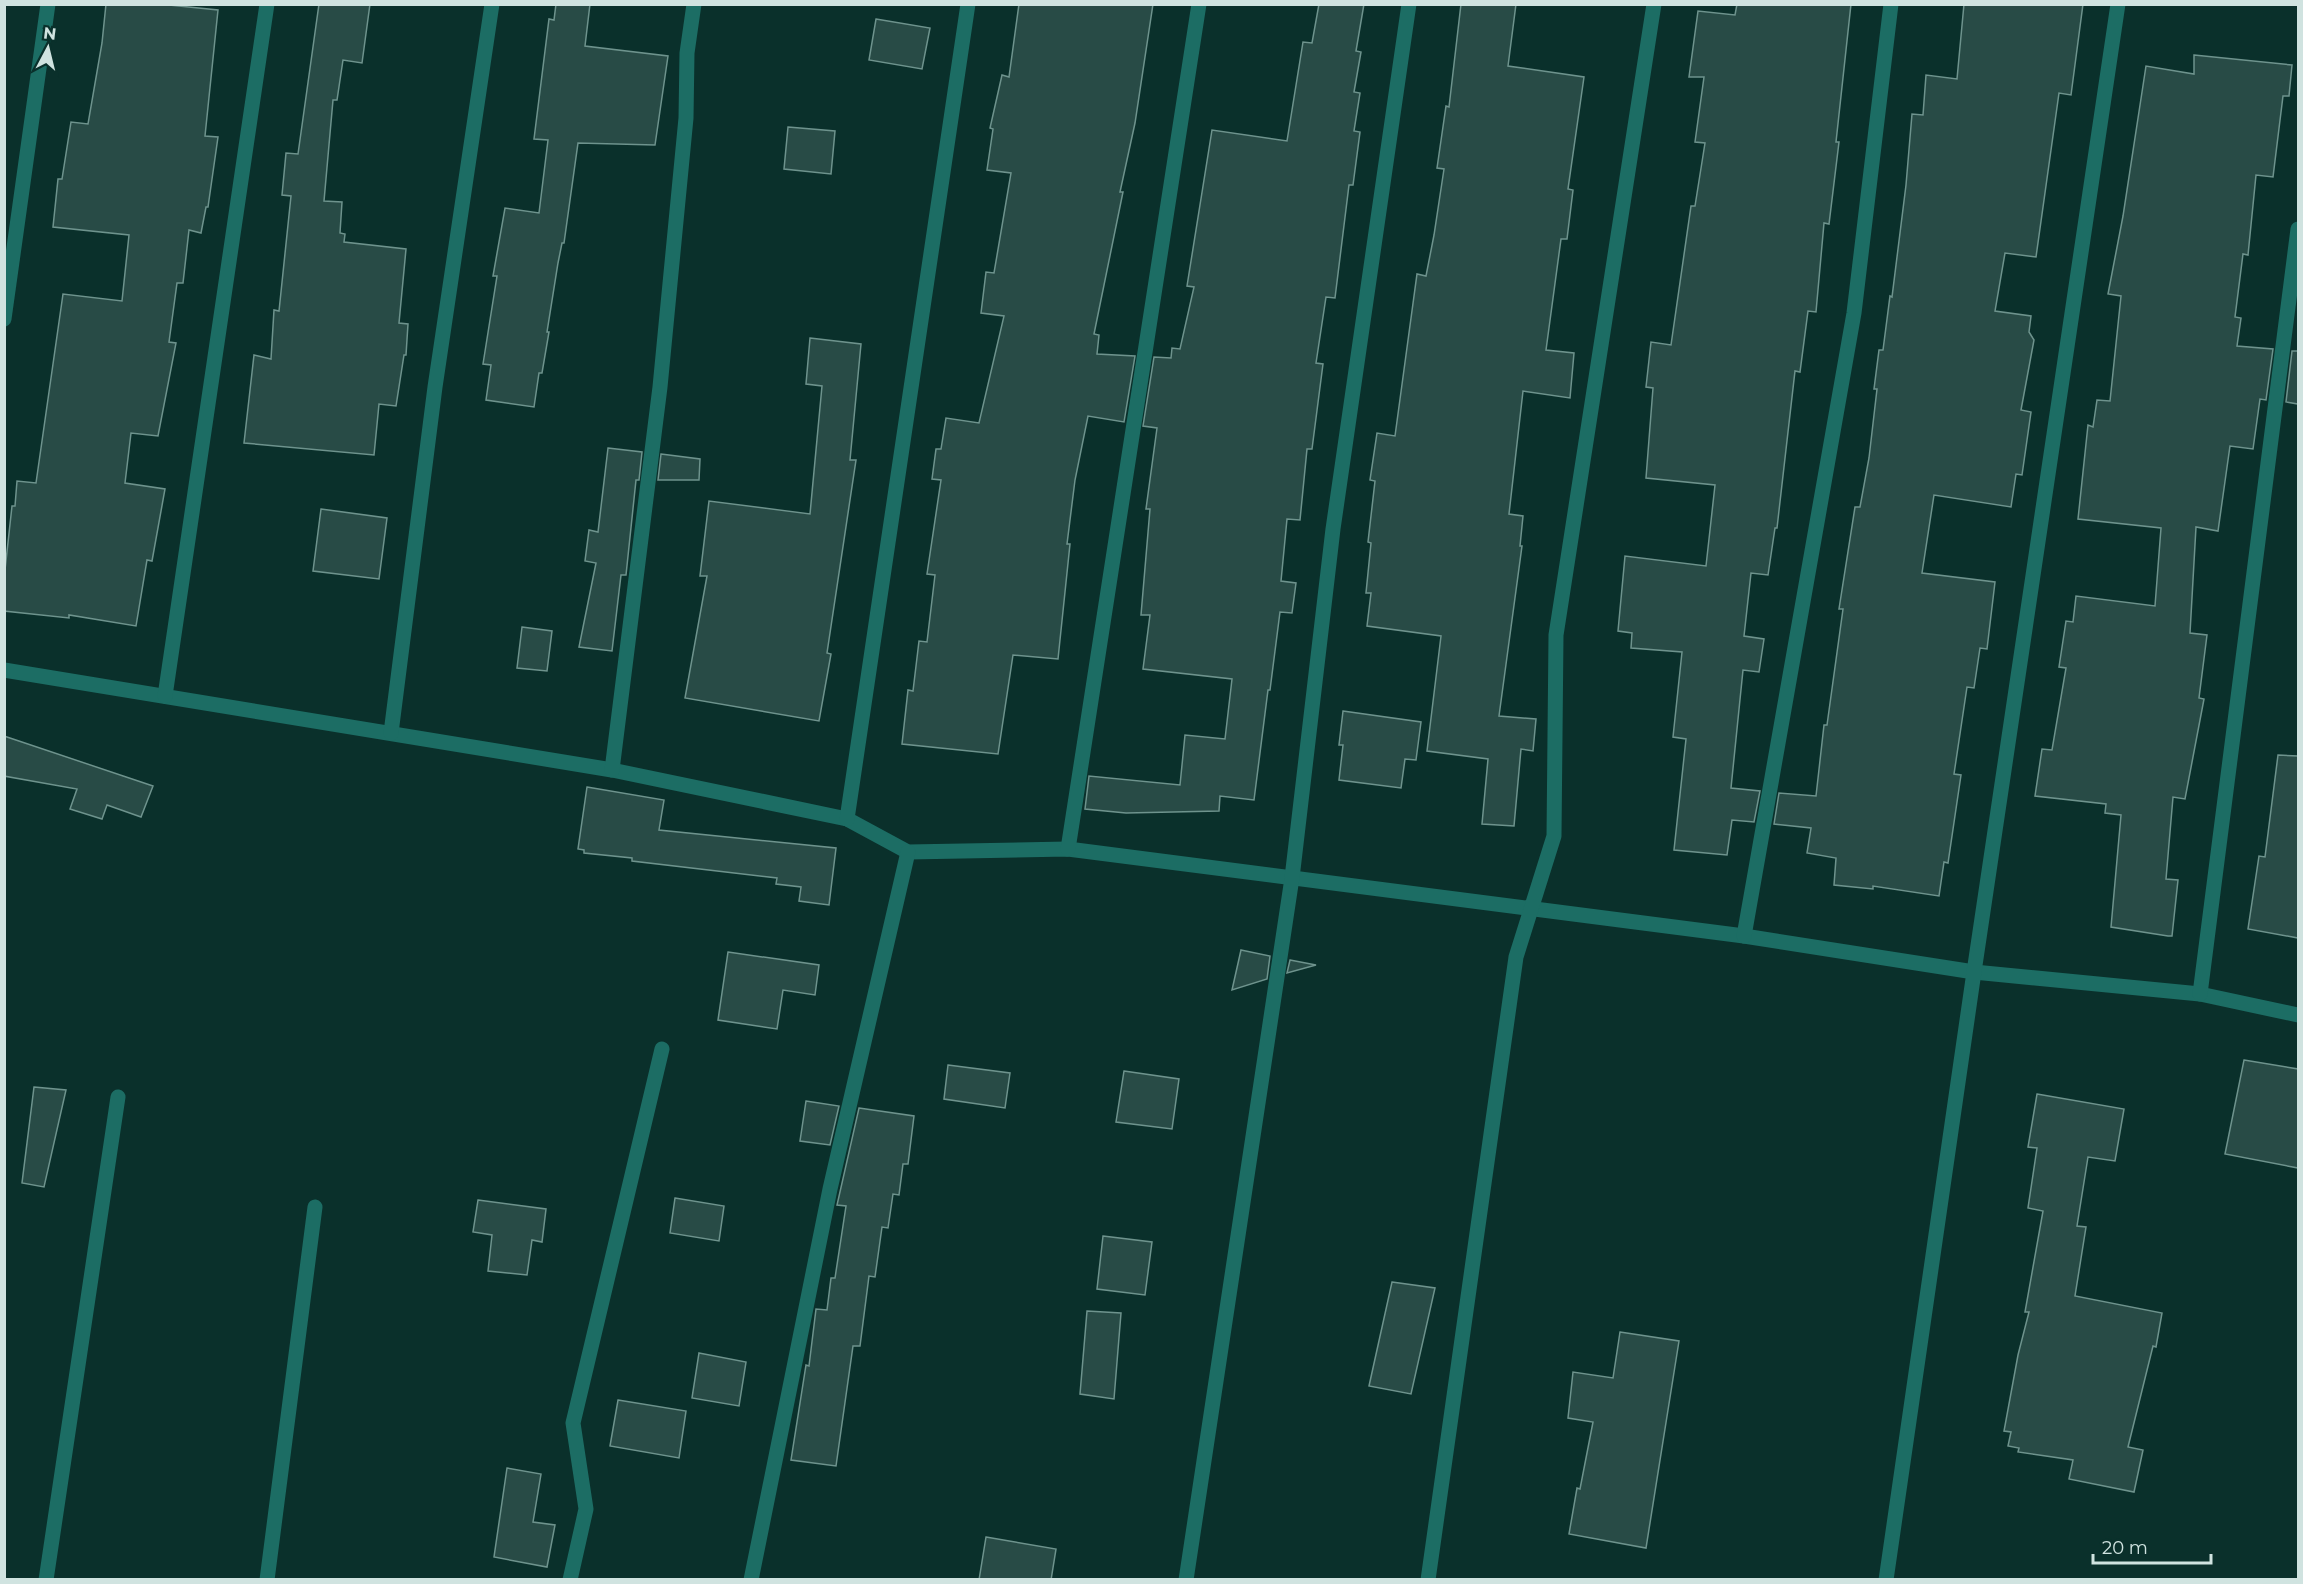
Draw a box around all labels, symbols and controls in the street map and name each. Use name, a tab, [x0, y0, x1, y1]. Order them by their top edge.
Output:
north arrow	[18, 18, 78, 78]
text: N	[42, 23, 57, 44]
scale bar	[2093, 1527, 2212, 1565]
text: 20 m	[2102, 1537, 2148, 1559]

